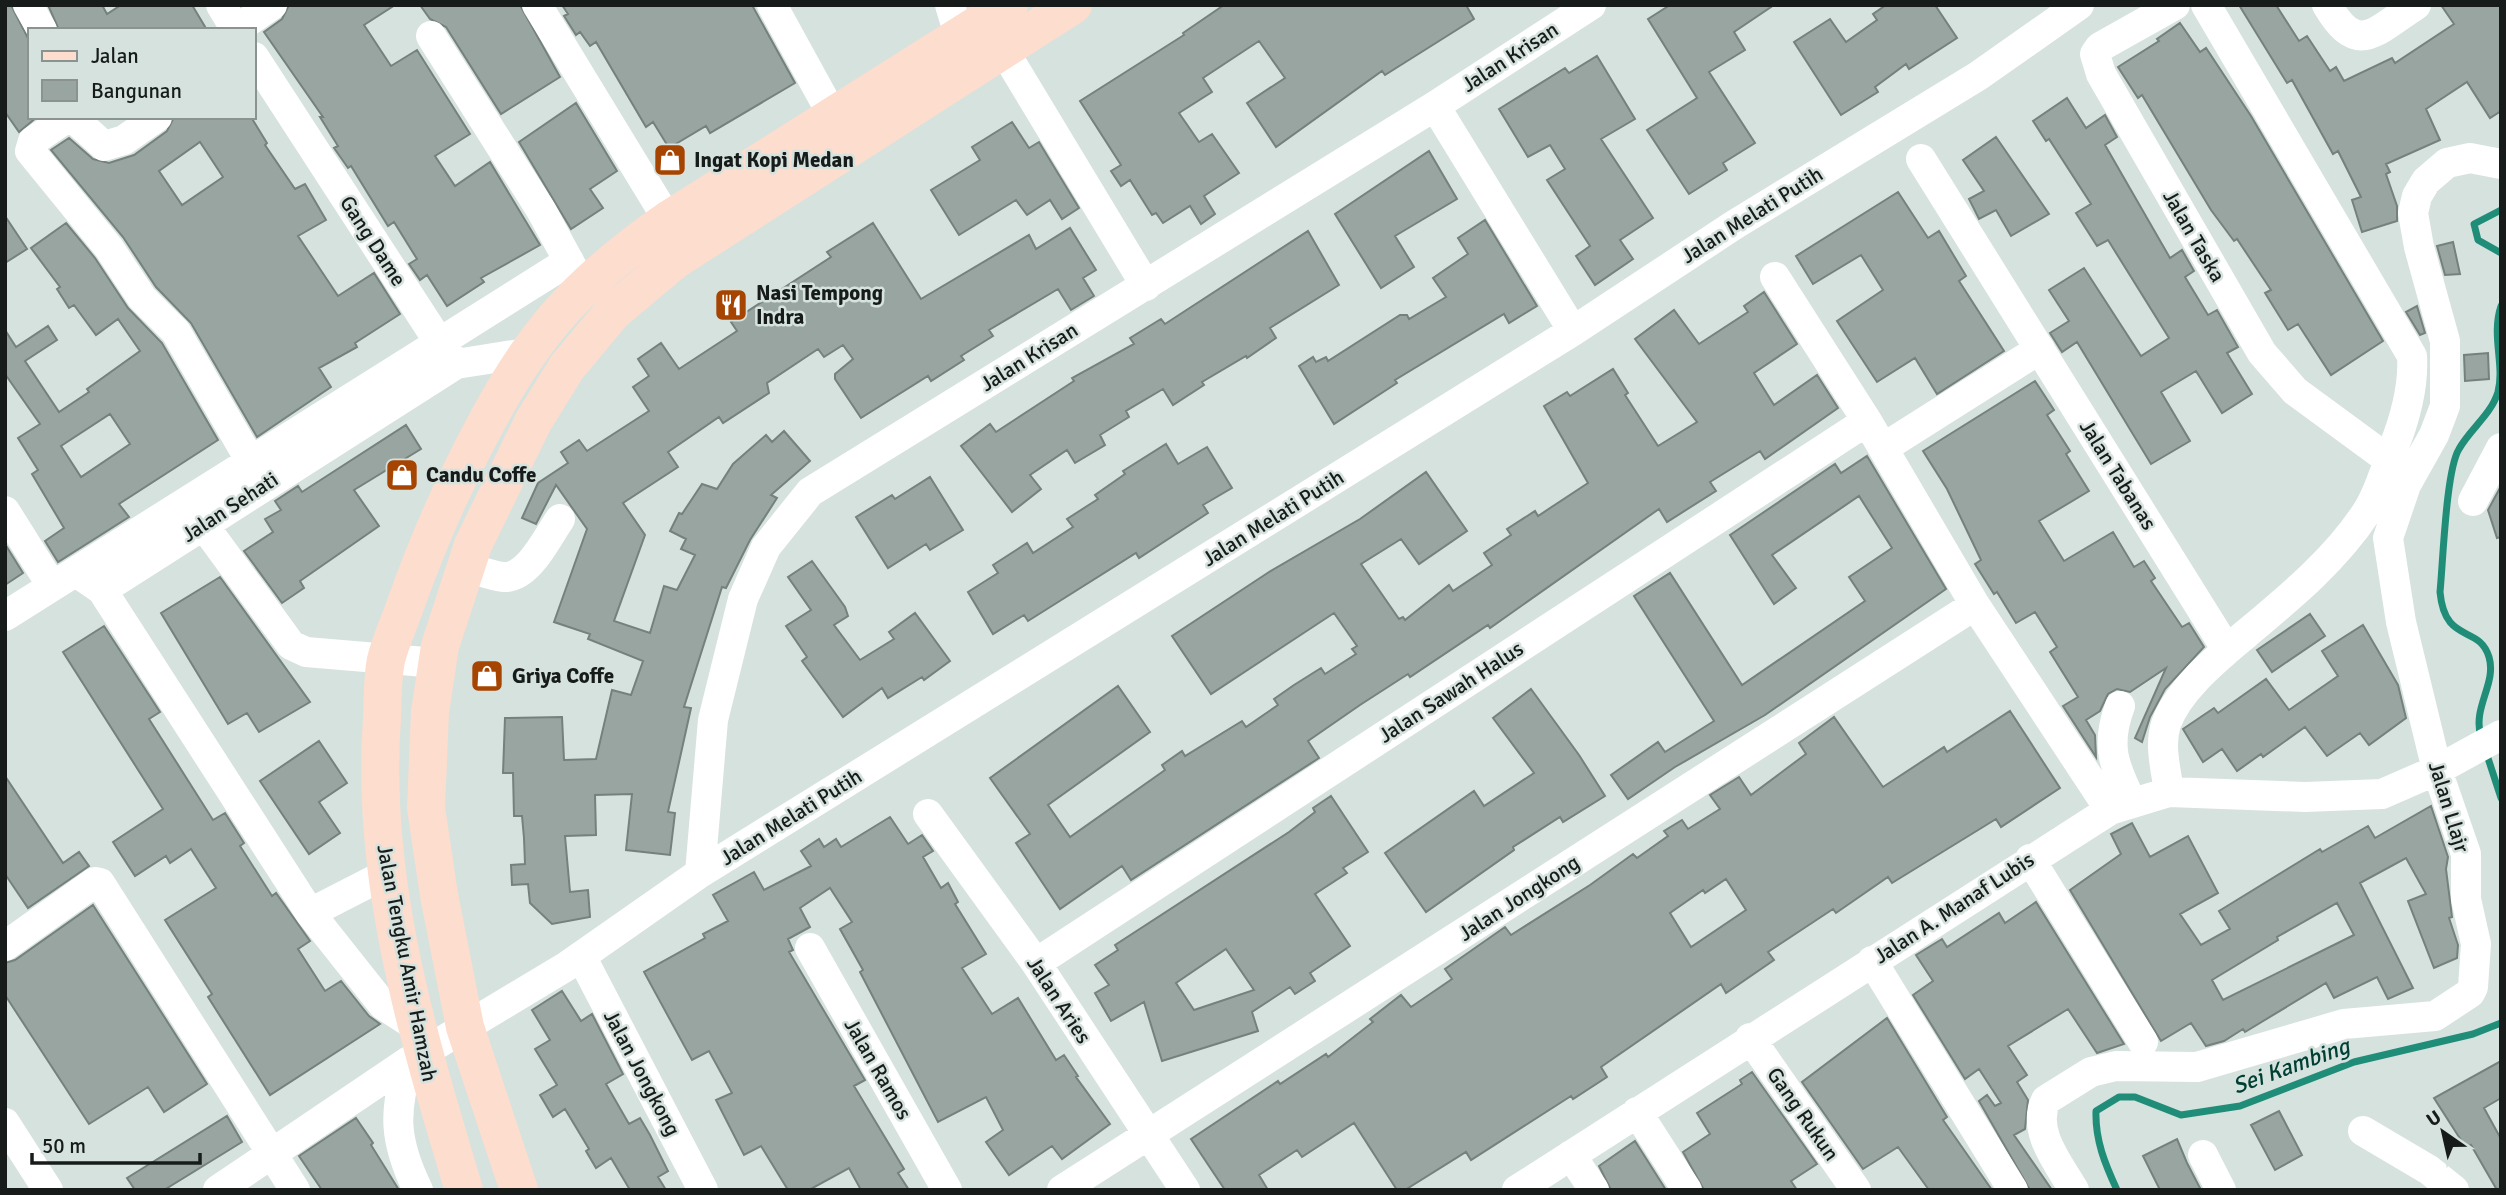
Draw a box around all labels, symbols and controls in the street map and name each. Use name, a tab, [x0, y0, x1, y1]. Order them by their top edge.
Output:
street label: Jalan Krisan	[1457, 16, 1563, 98]
legend	[28, 28, 256, 119]
text: Jalan	[91, 43, 139, 69]
text: Bangunan	[91, 78, 182, 104]
shop icon: Ingat Kopi Medan	[651, 141, 689, 179]
place label: Ingat Kopi Medan	[694, 147, 854, 173]
street label: Jalan Melati Putih	[1676, 161, 1828, 269]
street label: Jalan Taska	[2157, 185, 2231, 287]
street label: Gang Dame	[334, 191, 412, 291]
place label: Nasi Tempong Indra	[756, 280, 883, 330]
restaurant icon: Nasi Tempong Indra	[712, 286, 750, 324]
street label: Jalan Krisan	[975, 317, 1083, 397]
street label: Jalan Tabanas	[2074, 415, 2162, 535]
shop icon: Candu Coffe	[383, 456, 421, 494]
place label: Candu Coffe	[426, 462, 536, 488]
street label: Jalan Melati Putih	[1197, 464, 1349, 572]
street label: Jalan Sehati	[177, 466, 283, 548]
street label: Jalan Sawah Halus	[1374, 635, 1528, 749]
shop icon: Griya Coffe	[468, 657, 506, 695]
place label: Griya Coffe	[512, 663, 614, 689]
street label: Jalan Llajr	[2423, 758, 2475, 856]
street label: Jalan Melati Putih	[715, 763, 867, 871]
street label: Jalan Tengku Amir Hamzah	[371, 842, 443, 1084]
street label: Jalan A. Manaf Lubis	[1869, 847, 2039, 969]
street label: Jalan Jongkong	[1454, 849, 1584, 947]
street label: Jalan Aries	[1021, 952, 1097, 1048]
street label: Jalan Jongkong	[598, 1006, 686, 1140]
street label: Jalan Ramos	[839, 1014, 917, 1124]
water label: Sei Kambing	[2229, 1031, 2355, 1101]
street label: Gang Rukun	[1761, 1062, 1845, 1166]
north arrow	[2408, 1097, 2478, 1167]
text: U	[2422, 1105, 2446, 1132]
scale bar	[32, 1122, 200, 1166]
text: 50 m	[42, 1133, 86, 1159]

